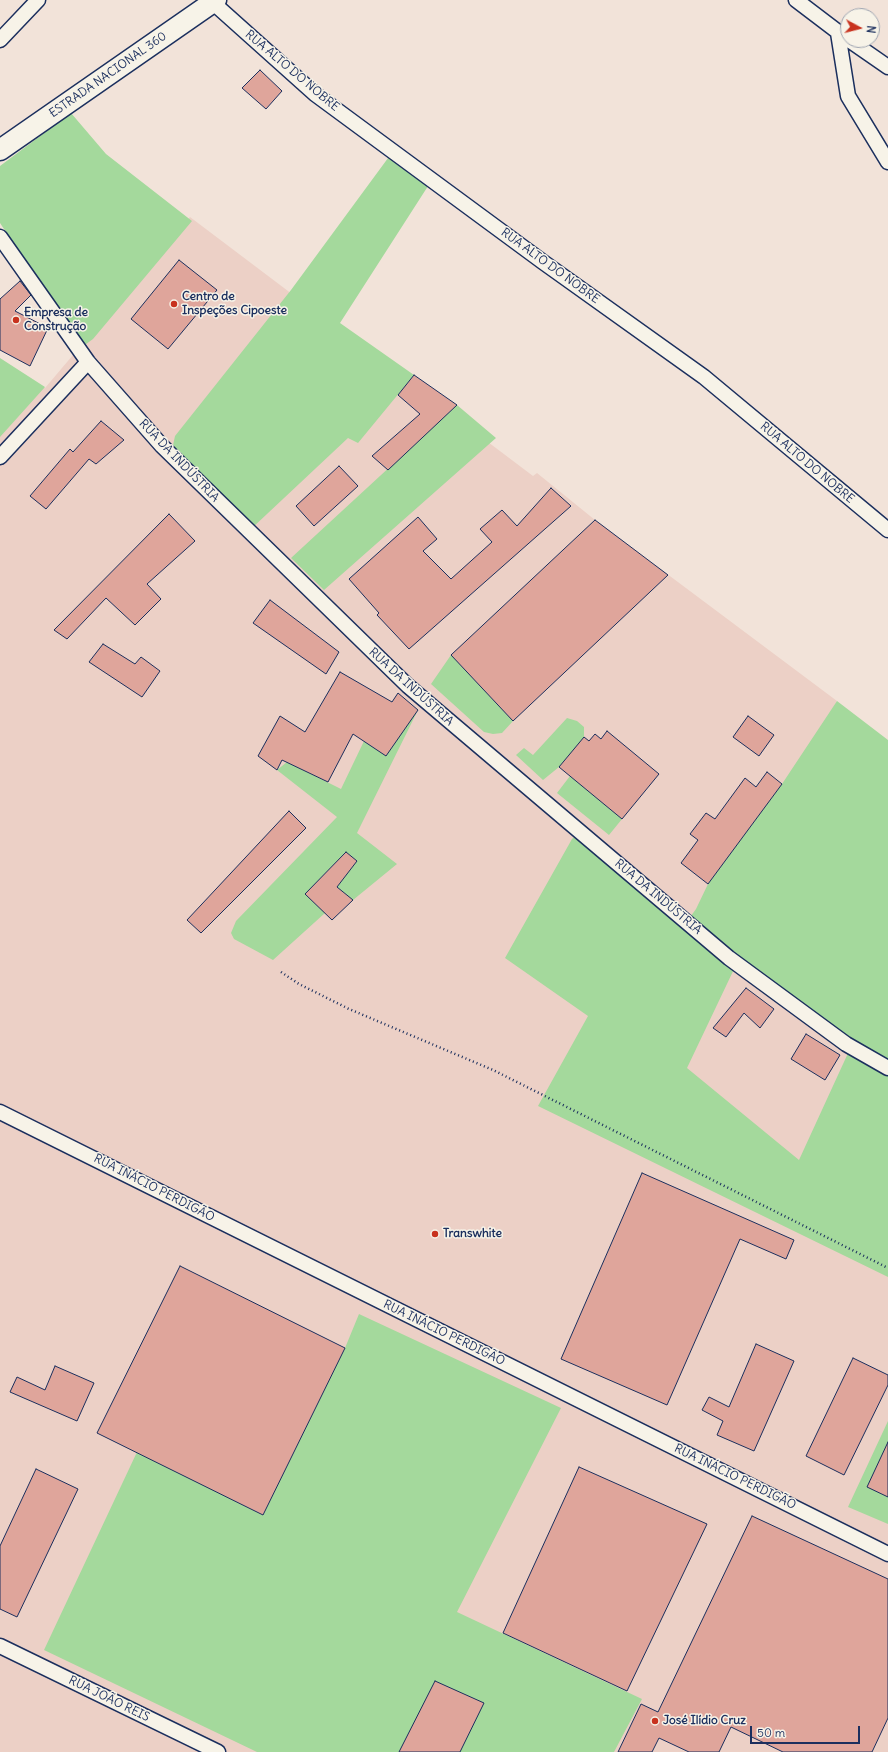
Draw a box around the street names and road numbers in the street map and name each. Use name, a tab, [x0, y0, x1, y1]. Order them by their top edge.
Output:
street label: RUA ALTO DO NOBRE	[242, 27, 342, 115]
street label: ESTRADA NACIONAL 360	[47, 29, 169, 121]
street label: RUA ALTO DO NOBRE	[498, 225, 602, 307]
street label: RUA DA INDÚSTRIA	[136, 417, 222, 505]
street label: RUA ALTO DO NOBRE	[757, 419, 857, 507]
street label: RUA DA INDÚSTRIA	[366, 645, 456, 729]
street label: RUA DA INDÚSTRIA	[612, 856, 704, 938]
street label: RUA INÁCIO PERDIGÃO	[91, 1151, 217, 1225]
street label: RUA INÁCIO PERDIGÃO	[381, 1297, 507, 1369]
street label: RUA INÁCIO PERDIGÃO	[672, 1441, 798, 1513]
street label: RUA JOÃO REIS	[66, 1673, 152, 1725]

